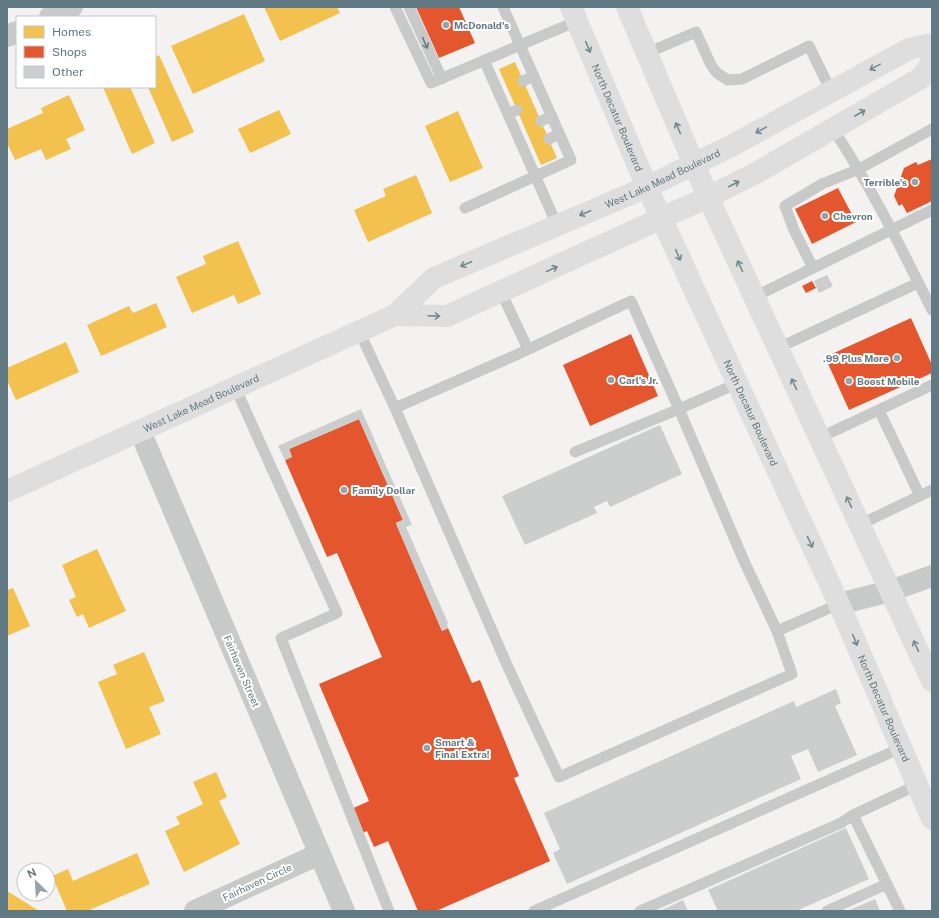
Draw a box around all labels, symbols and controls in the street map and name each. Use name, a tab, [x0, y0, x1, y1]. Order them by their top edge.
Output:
legend	[16, 16, 156, 88]
place label: McDonald's	[454, 19, 509, 31]
marker: McDonald's	[441, 20, 451, 30]
text: Homes	[52, 25, 91, 39]
one-way arrow	[422, 36, 429, 48]
one-way arrow	[585, 41, 592, 53]
text: Shops	[52, 45, 87, 59]
street label: North Decatur Boulevard	[590, 62, 646, 173]
one-way arrow	[869, 64, 881, 72]
text: Other	[52, 65, 84, 79]
one-way arrow	[854, 109, 866, 117]
one-way arrow	[674, 123, 681, 135]
one-way arrow	[755, 126, 767, 134]
street label: West Lake Mead Boulevard	[603, 146, 722, 210]
place label: Terrible's	[863, 176, 907, 188]
marker: Terrible's	[910, 177, 920, 187]
one-way arrow	[728, 180, 740, 187]
one-way arrow	[580, 210, 592, 217]
place label: Chevron	[833, 210, 873, 222]
marker: Chevron	[820, 211, 830, 221]
one-way arrow	[675, 249, 682, 261]
one-way arrow	[460, 261, 472, 268]
one-way arrow	[736, 261, 743, 273]
one-way arrow	[546, 265, 558, 272]
one-way arrow	[427, 312, 440, 320]
place label: .99 Plus More	[823, 352, 889, 364]
marker: .99 Plus More	[892, 353, 902, 363]
street label: North Decatur Boulevard	[721, 358, 781, 468]
street label: West Lake Mead Boulevard	[141, 372, 261, 434]
place label: Carl's Jr.	[619, 374, 659, 386]
marker: Carl's Jr.	[606, 375, 616, 385]
place label: Boost Mobile	[857, 375, 920, 387]
marker: Boost Mobile	[844, 376, 854, 386]
one-way arrow	[790, 379, 798, 391]
place label: Family Dollar	[352, 484, 415, 496]
marker: Family Dollar	[339, 485, 349, 495]
one-way arrow	[845, 497, 852, 509]
one-way arrow	[807, 535, 815, 547]
street label: Fairhaven Street	[221, 633, 263, 709]
one-way arrow	[852, 634, 859, 646]
one-way arrow	[911, 640, 919, 652]
street label: North Decatur Boulevard	[856, 653, 912, 764]
place label: Smart & Final Extra!	[435, 736, 490, 760]
marker: Smart & Final Extra!	[422, 743, 432, 753]
street label: Fairhaven Circle	[221, 861, 294, 903]
north arrow	[16, 862, 56, 902]
text: N	[25, 866, 38, 880]

